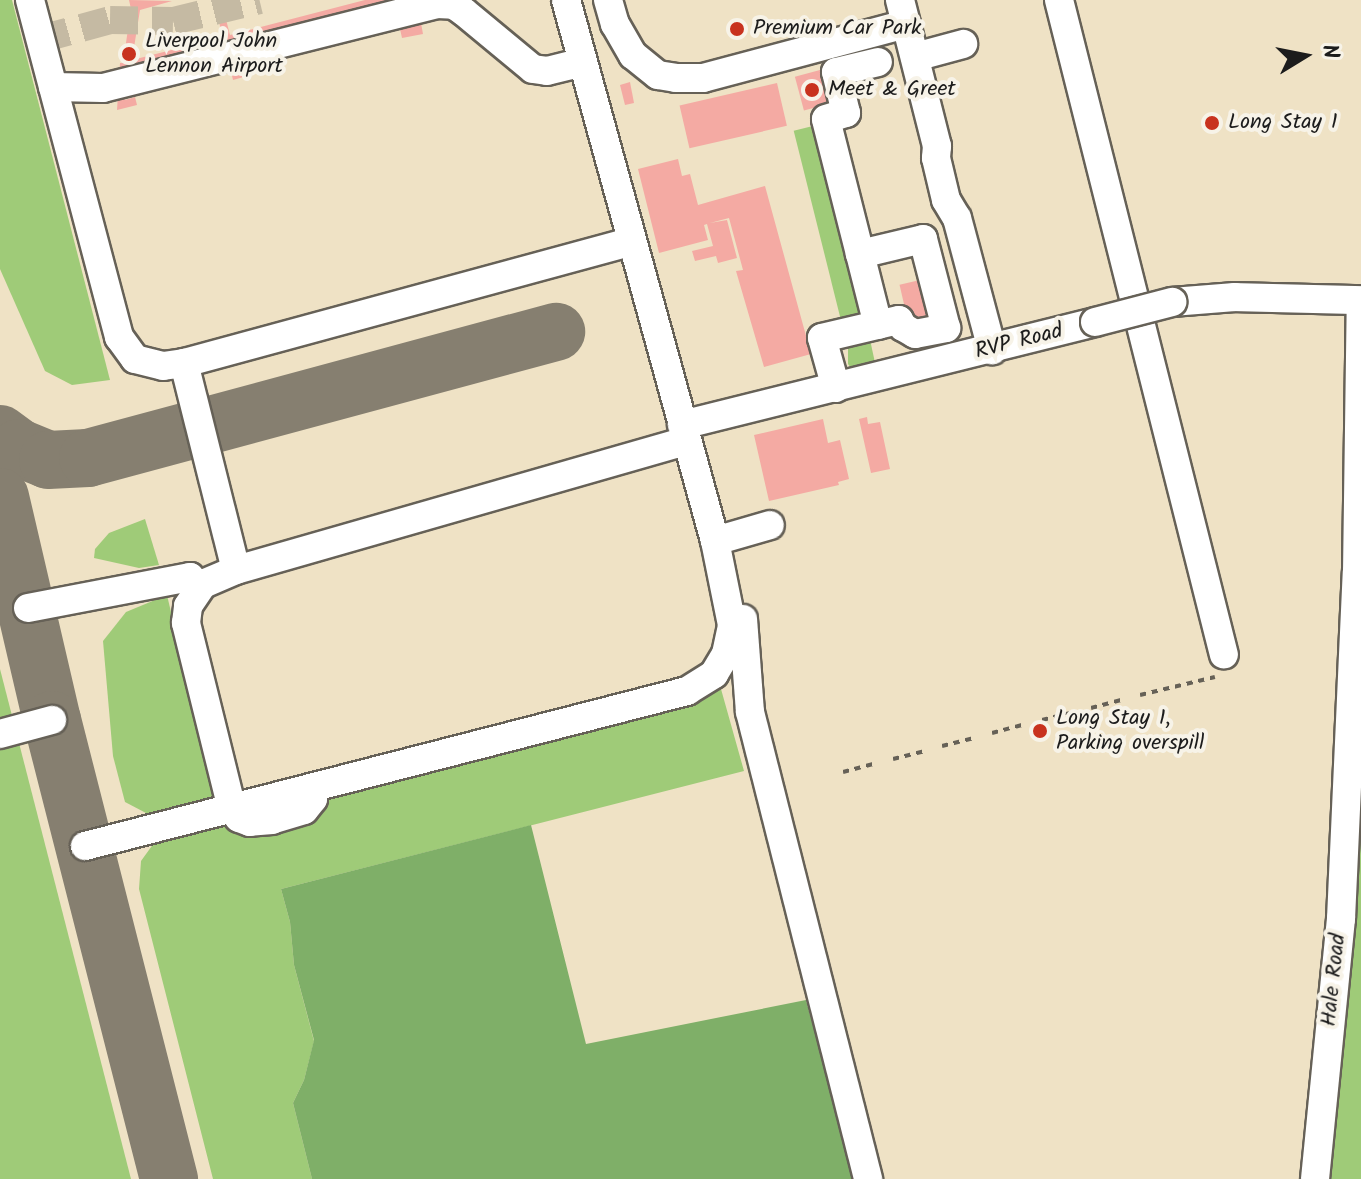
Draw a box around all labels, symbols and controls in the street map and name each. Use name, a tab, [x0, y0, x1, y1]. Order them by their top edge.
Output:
place label: Premium Car Park	[753, 16, 921, 42]
north arrow	[1265, 16, 1345, 96]
marker: Premium Car Park	[728, 20, 746, 38]
place label: Liverpool John Lennon Airport	[145, 28, 283, 80]
text: N	[1311, 42, 1348, 62]
marker: Liverpool John Lennon Airport	[120, 45, 138, 63]
place label: Meet & Greet	[828, 77, 956, 103]
marker: Meet & Greet	[803, 81, 821, 99]
place label: Long Stay 1	[1228, 110, 1338, 136]
marker: Long Stay 1	[1203, 114, 1221, 132]
street label: RVP Road	[972, 318, 1066, 366]
place label: Long Stay 1, Parking overspill	[1056, 705, 1204, 756]
marker: Long Stay 1, Parking overspill	[1031, 722, 1049, 740]
street label: Hale Road	[1316, 932, 1352, 1028]

